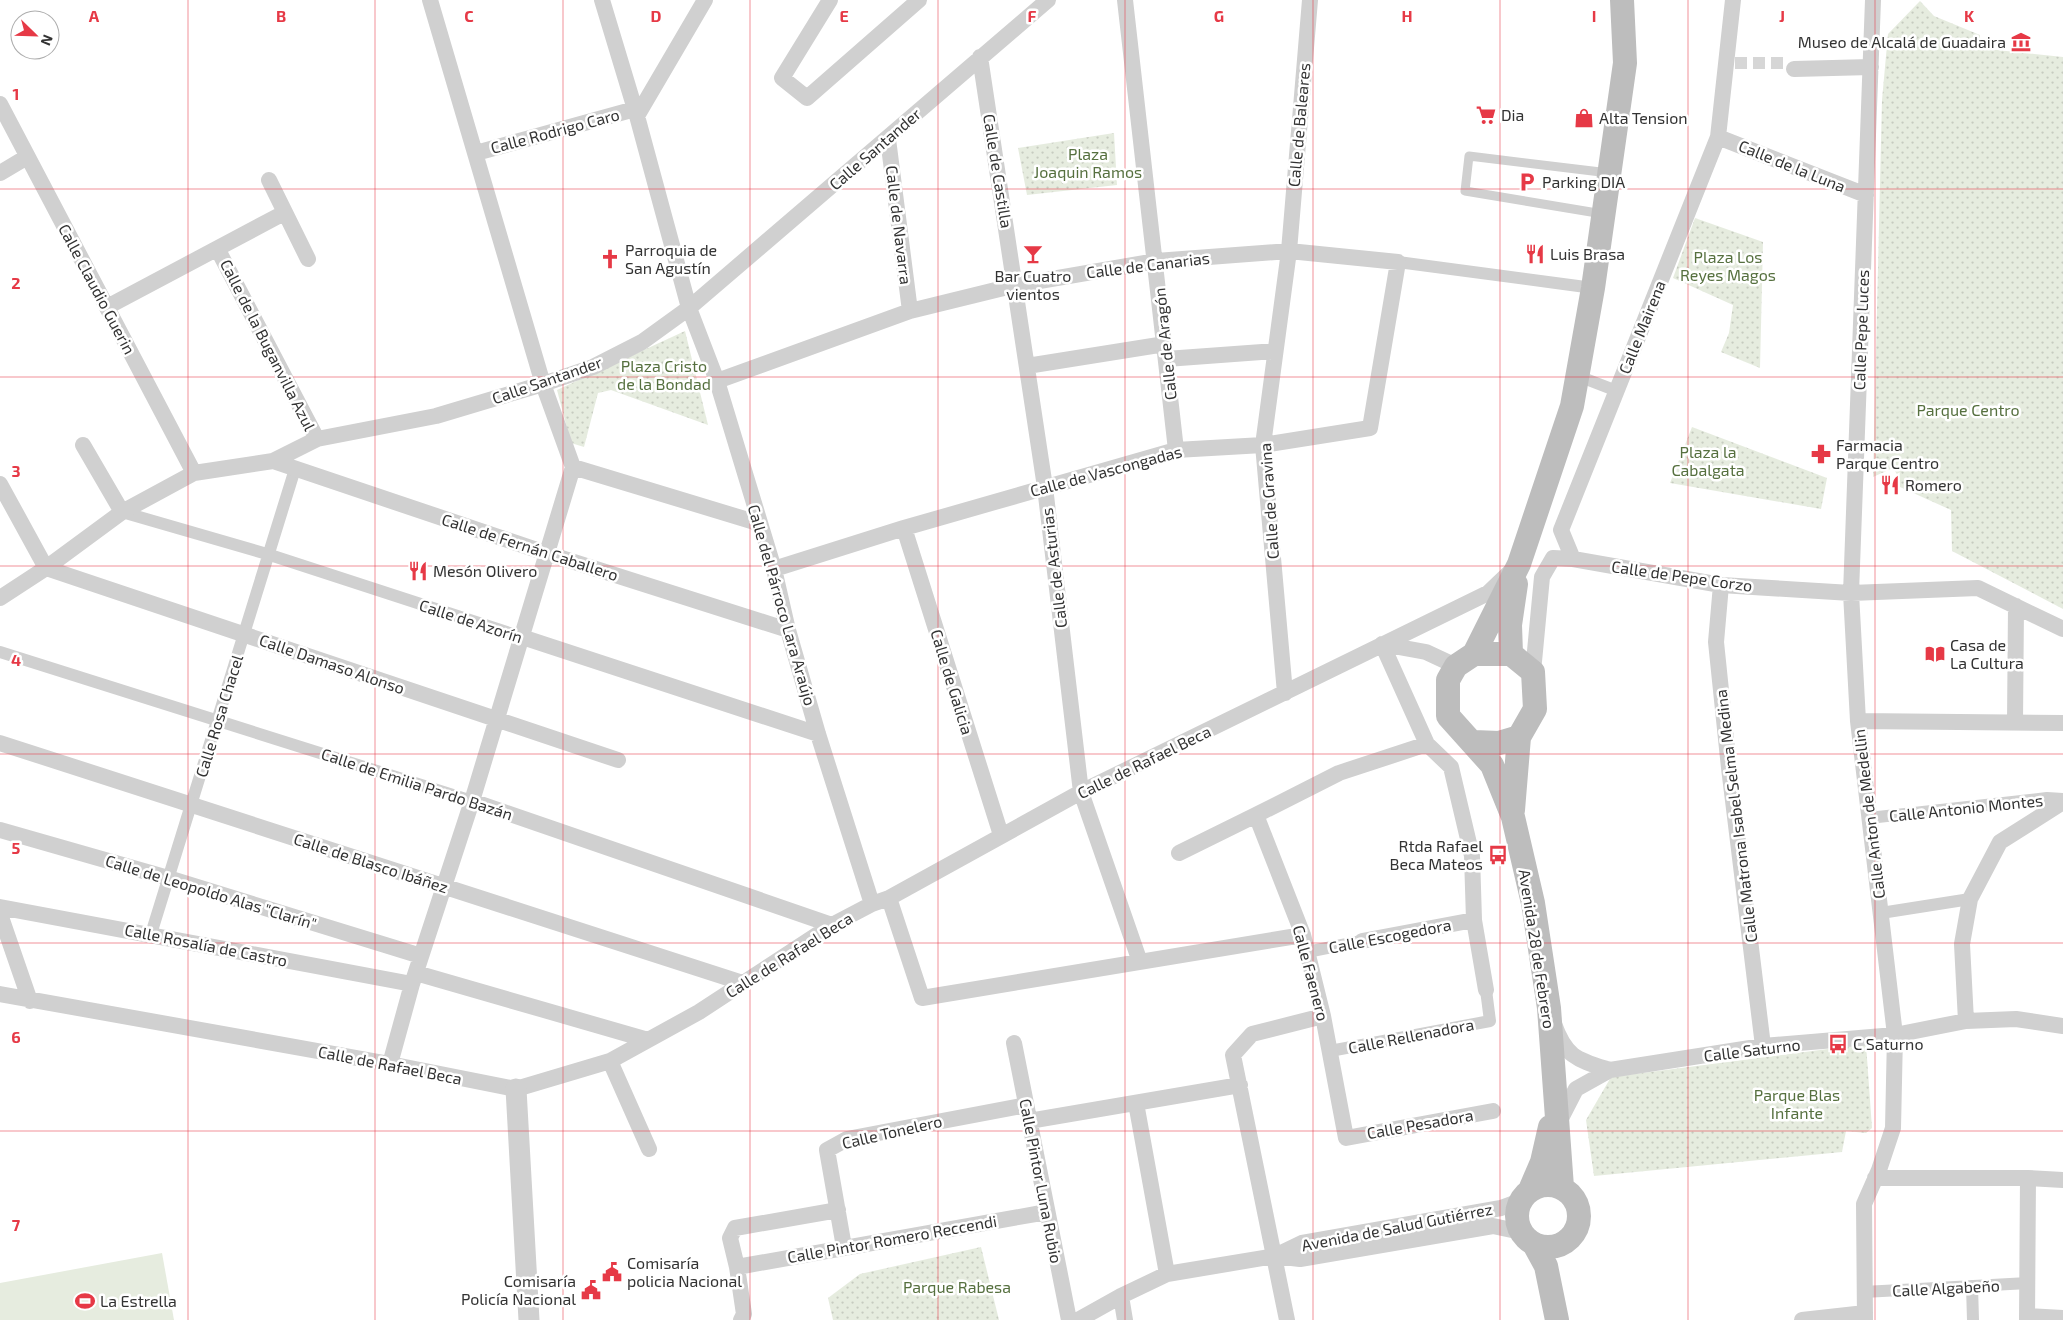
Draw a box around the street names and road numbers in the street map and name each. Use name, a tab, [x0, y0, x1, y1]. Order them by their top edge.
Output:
street label: Calle de Baleares	[1284, 62, 1313, 188]
street label: Calle Santander	[825, 103, 925, 194]
street label: Calle Rodrigo Caro	[488, 104, 621, 157]
street label: Calle de Castilla	[980, 113, 1017, 229]
street label: Calle de la Luna	[1736, 135, 1848, 196]
street label: Calle de Navarra	[883, 164, 916, 286]
street label: Calle Claudio Guerin	[55, 220, 140, 357]
street label: Calle de Canarias	[1085, 248, 1211, 282]
street label: Calle de la Buganvilla Azul	[217, 256, 320, 434]
street label: Calle Pepe Luces	[1849, 269, 1872, 391]
street label: Calle Mairena	[1614, 277, 1669, 376]
street label: Calle de Aragón	[1149, 287, 1180, 401]
street label: Calle Santander	[489, 352, 605, 407]
street label: Calle de Vascongadas	[1028, 441, 1184, 500]
street label: Calle de Gravina	[1255, 442, 1282, 560]
street label: Calle del Párroco Lara Araújo	[744, 502, 820, 708]
street label: Calle de Asturias	[1037, 507, 1070, 629]
street label: Calle de Fernán Caballero	[440, 509, 621, 584]
street label: Calle de Pepe Corzo	[1610, 556, 1754, 595]
street label: Calle de Azorín	[417, 595, 525, 646]
street label: Calle de Galicia	[927, 627, 978, 737]
street label: Calle Damaso Alonso	[257, 630, 407, 697]
street label: Calle Rosa Chacel	[191, 652, 246, 779]
street label: Calle Matrona Isabel Selma Medina	[1711, 689, 1760, 944]
street label: Calle de Rafael Beca	[1074, 721, 1214, 802]
street label: Calle Anton de Medellin	[1849, 728, 1888, 900]
street label: Calle de Emilia Pardo Bazán	[319, 744, 515, 823]
street label: Calle Antonio Montes	[1888, 790, 2044, 825]
street label: Calle de Blasco Ibáñez	[292, 829, 451, 896]
street label: Calle de Leopoldo Alas "Clarín"	[103, 850, 319, 933]
street label: Avenida 28 de Febrero	[1516, 868, 1559, 1030]
street label: Calle de Rafael Beca	[722, 908, 856, 1001]
street label: Calle Escogedora	[1327, 914, 1453, 957]
street label: Calle Rosalía de Castro	[123, 919, 289, 970]
street label: Calle Faenero	[1290, 923, 1333, 1023]
street label: Calle Rellenadora	[1346, 1014, 1475, 1057]
street label: Calle Saturno	[1702, 1034, 1801, 1065]
street label: Calle de Rafael Beca	[317, 1041, 464, 1088]
street label: Calle Pintor Luna Rubio	[1016, 1097, 1067, 1265]
street label: Calle Pesadora	[1365, 1105, 1475, 1142]
street label: Calle Tonelero	[840, 1111, 944, 1152]
street label: Avenida de Salud Gutiérrez	[1300, 1199, 1494, 1254]
street label: Calle Pintor Romero Reccendi	[786, 1211, 998, 1266]
street label: Calle Algabeño	[1892, 1275, 2000, 1300]

